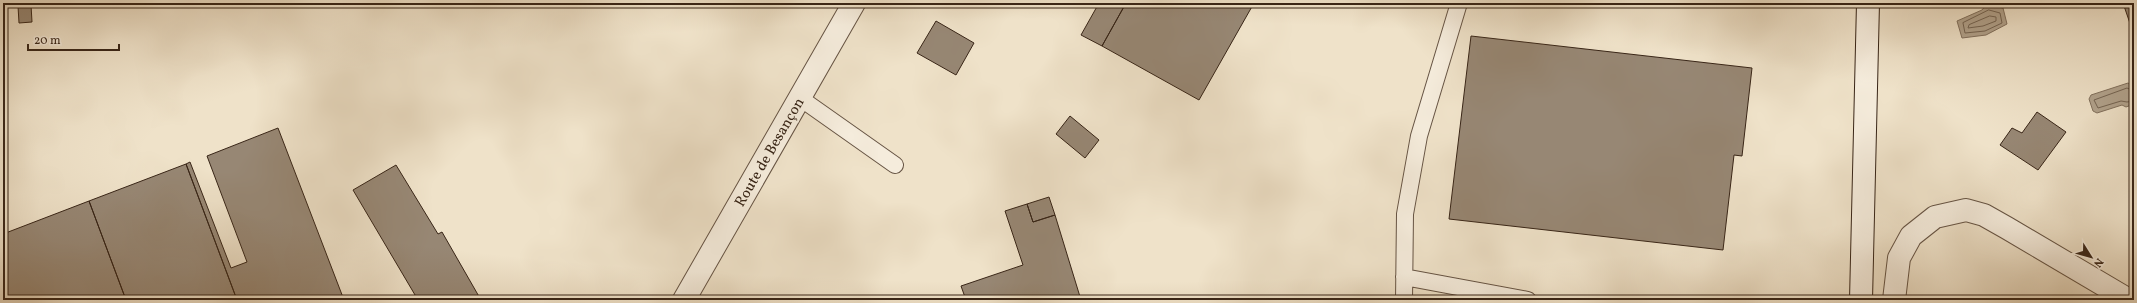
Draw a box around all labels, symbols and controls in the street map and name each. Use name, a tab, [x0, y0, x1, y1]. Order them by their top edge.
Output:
scale bar	[28, 26, 119, 52]
text: 20 m	[34, 33, 61, 49]
street label: Route de Besançon	[730, 94, 810, 211]
north arrow	[2071, 237, 2111, 277]
text: N	[2089, 254, 2106, 270]

